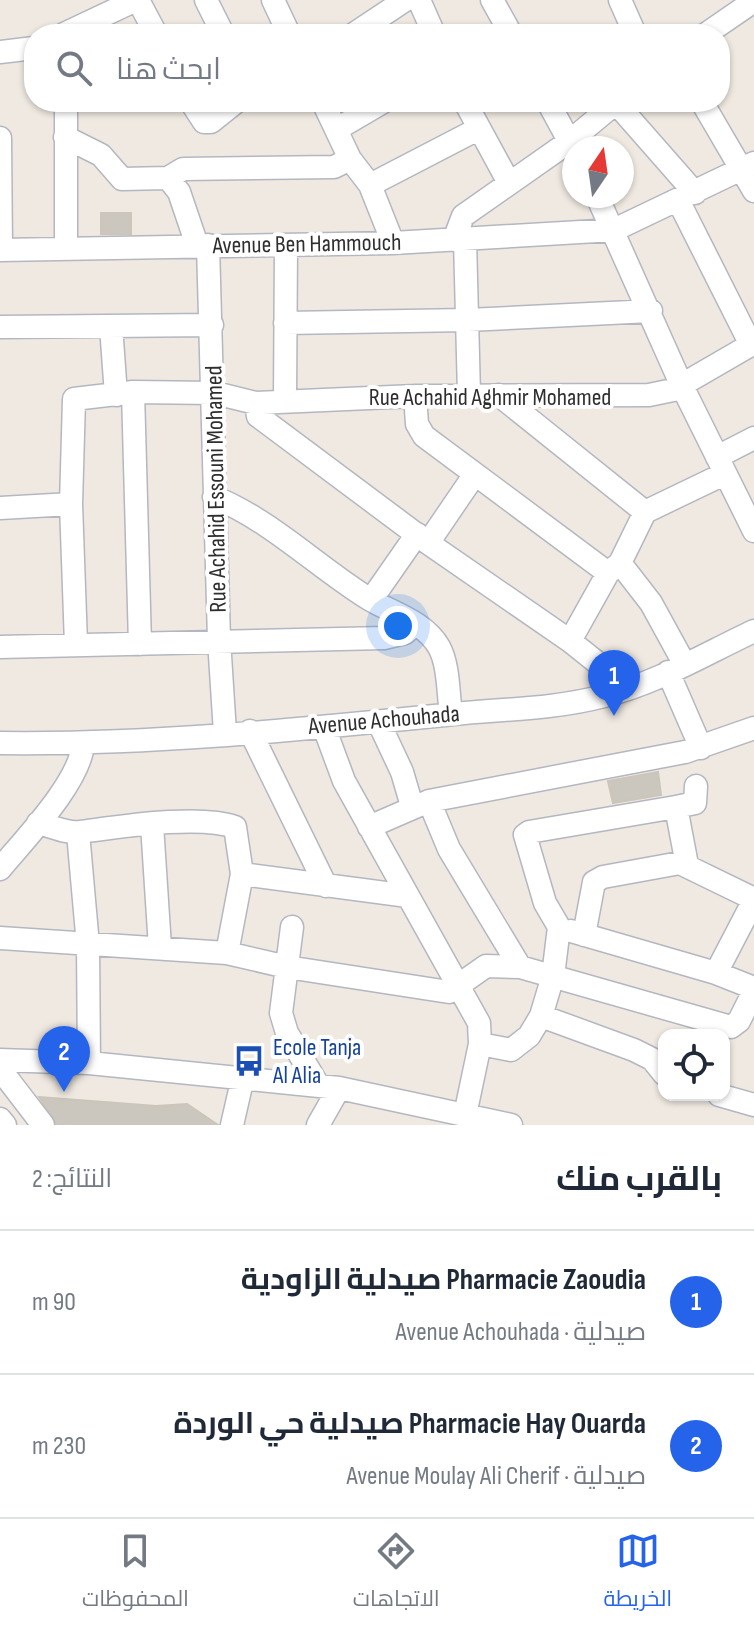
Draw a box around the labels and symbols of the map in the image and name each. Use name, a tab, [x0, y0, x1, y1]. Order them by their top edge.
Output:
north arrow	[562, 136, 634, 208]
street label: Avenue Ben Hammouch	[211, 228, 402, 260]
street label: Rue Achahid Essouni Mohamed	[199, 365, 233, 613]
street label: Rue Achahid Aghmir Mohamed	[369, 383, 611, 412]
your location	[378, 606, 418, 646]
pin: 1	[588, 650, 640, 716]
street label: Avenue Achouhada	[306, 699, 461, 741]
pin: 2	[38, 1026, 90, 1092]
place label: Ecole Tanja Al Alia	[272, 1033, 361, 1090]
bus stop icon: Ecole Tanja Al Alia	[232, 1044, 266, 1078]

